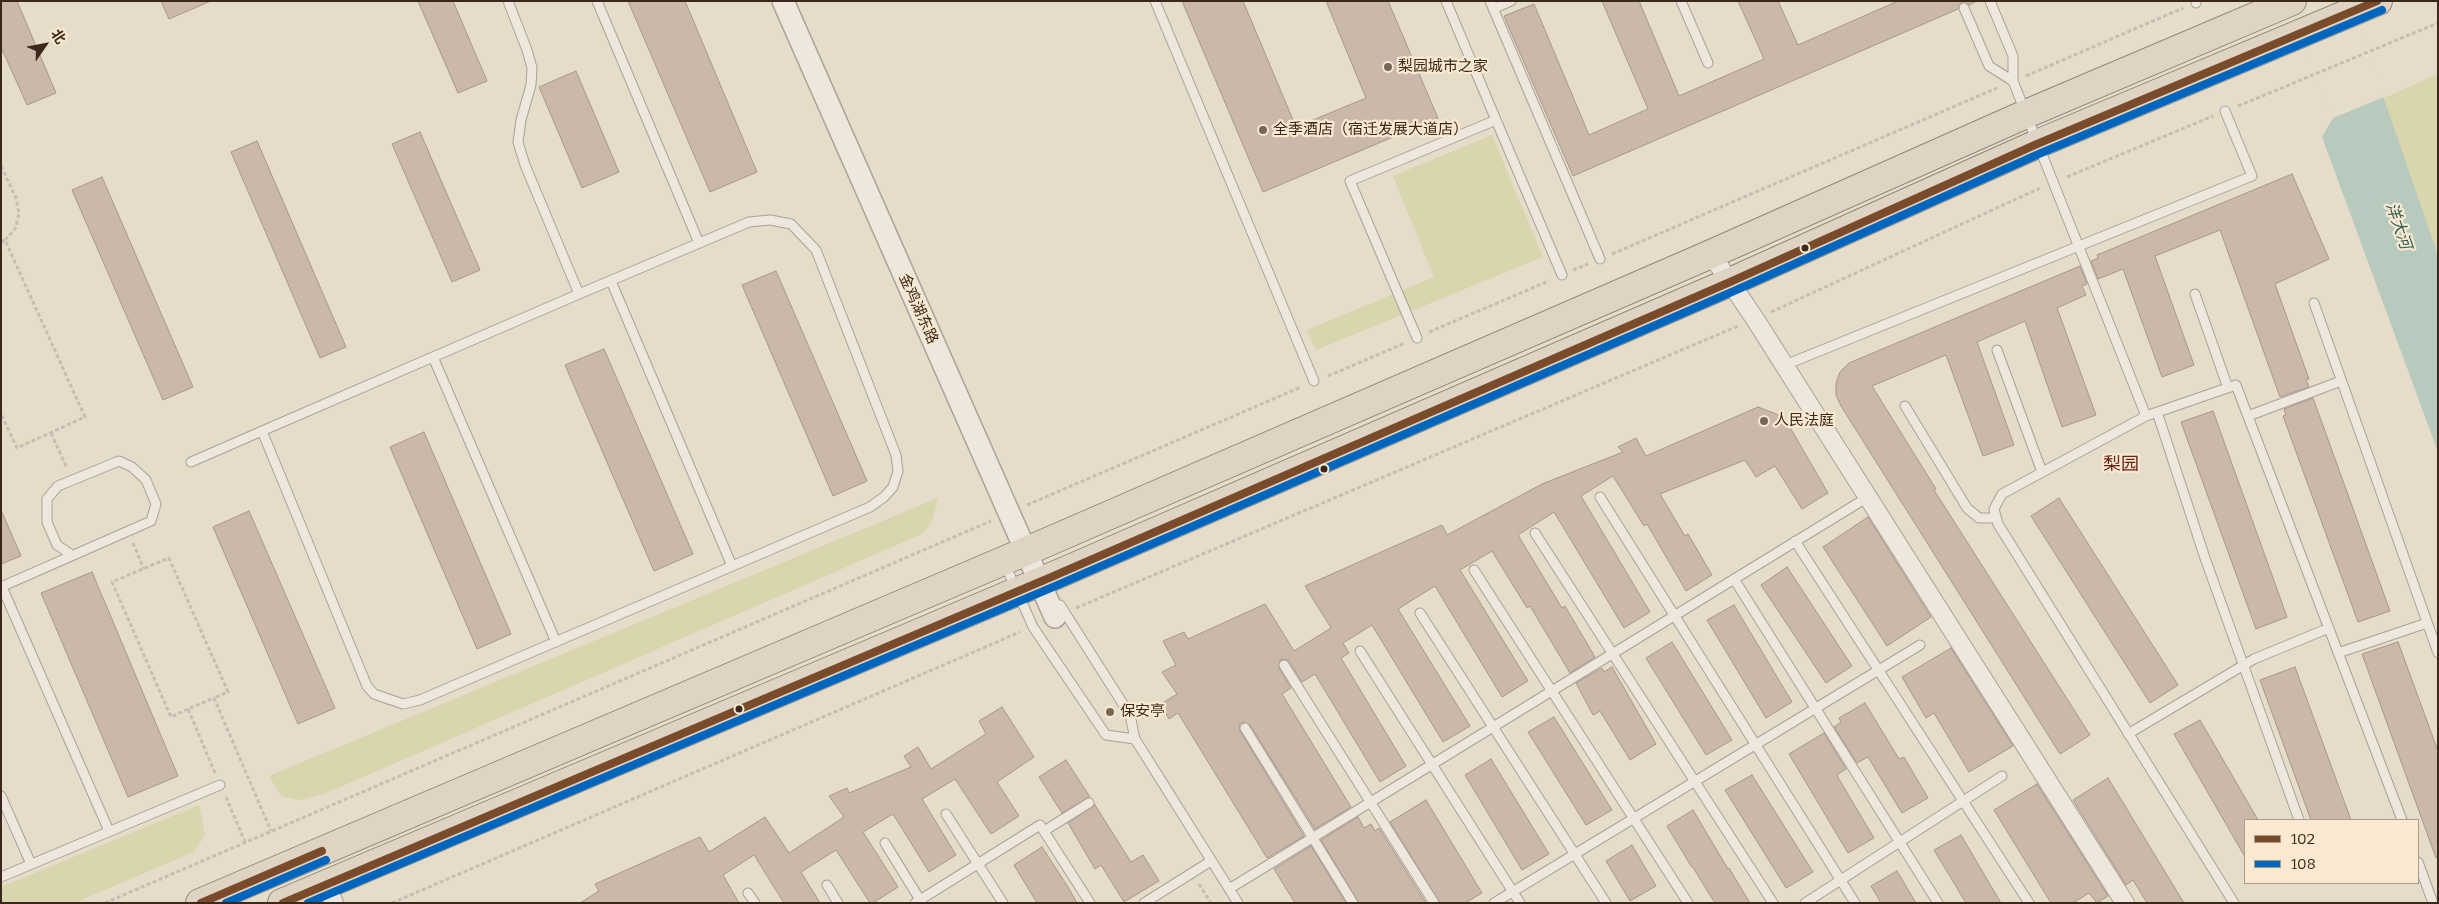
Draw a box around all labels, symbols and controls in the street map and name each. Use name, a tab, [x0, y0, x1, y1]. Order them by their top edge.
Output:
north arrow	[20, 20, 70, 70]
text: 北	[47, 26, 69, 47]
place label: 梨园城市之家	[1398, 58, 1488, 76]
marker: 梨园城市之家	[1382, 61, 1394, 73]
place label: 全季酒店（宿迁发展大道店）	[1273, 121, 1468, 139]
marker: 全季酒店（宿迁发展大道店）	[1257, 124, 1269, 136]
water label: 洋大河	[2381, 200, 2415, 252]
unlabelled marker	[1800, 243, 1810, 253]
street label: 金鸡湖东路	[895, 271, 941, 347]
place label: 人民法庭	[1774, 412, 1834, 430]
marker: 人民法庭	[1758, 415, 1770, 427]
district label: 梨园	[2103, 454, 2139, 476]
unlabelled marker	[1319, 464, 1329, 474]
place label: 保安亭	[1120, 703, 1165, 721]
unlabelled marker	[734, 704, 744, 714]
marker: 保安亭	[1104, 706, 1116, 718]
legend	[2244, 819, 2419, 884]
text: 102	[2291, 830, 2315, 848]
text: 108	[2291, 855, 2316, 873]

